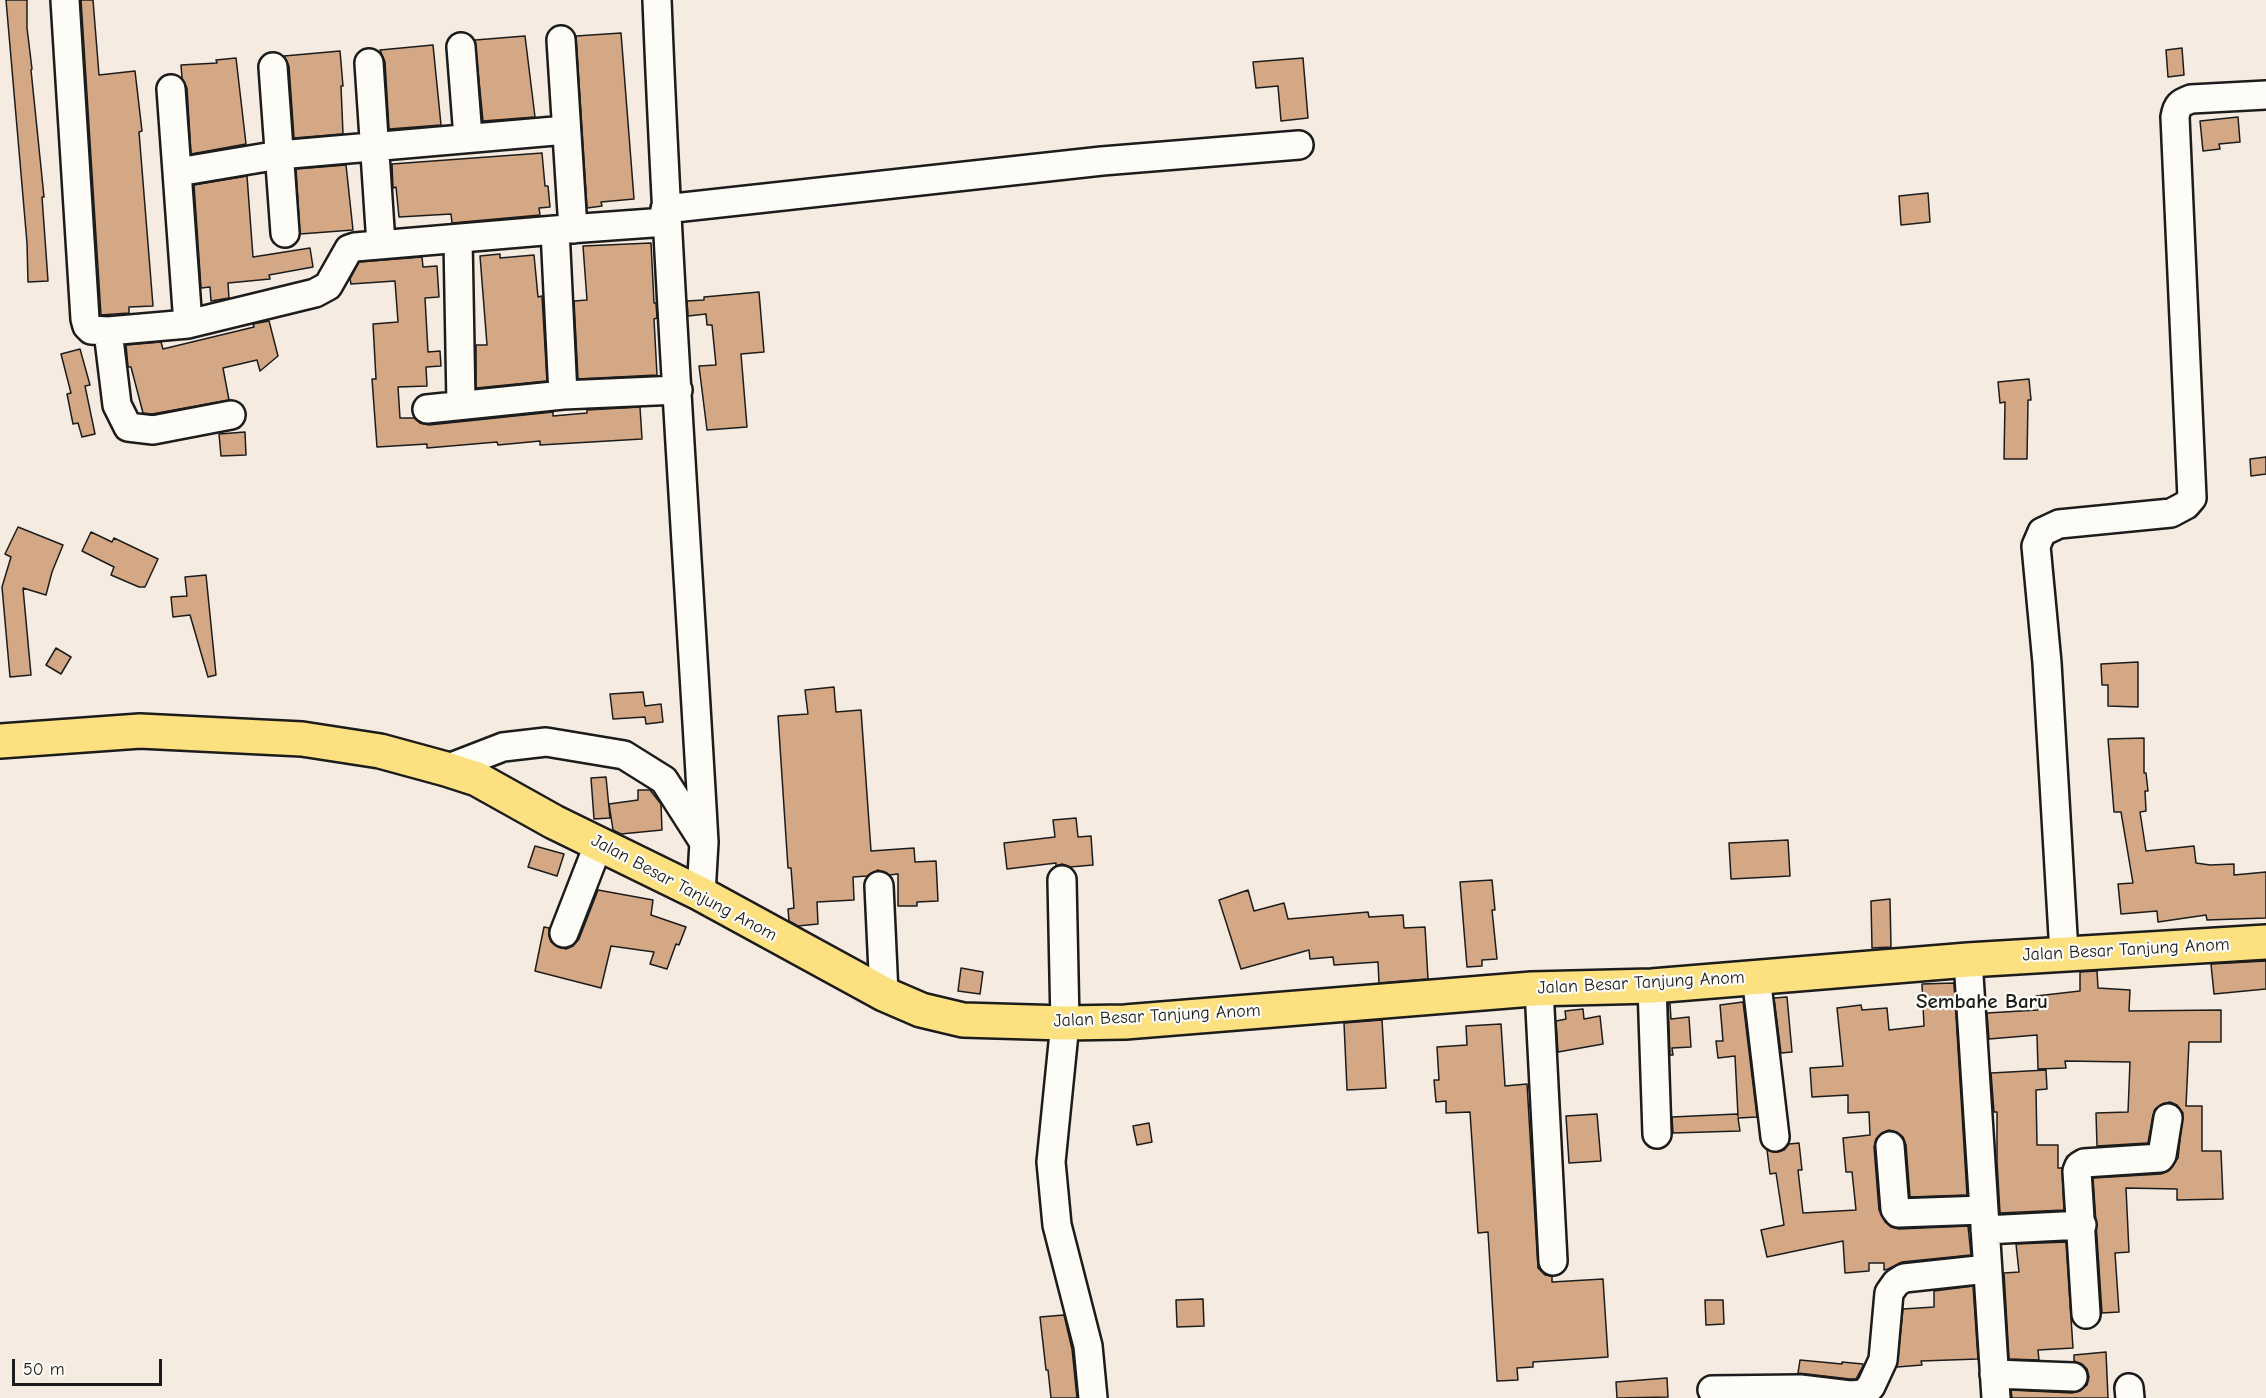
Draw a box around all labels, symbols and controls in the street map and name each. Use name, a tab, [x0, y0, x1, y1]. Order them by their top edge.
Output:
street label: Jalan Besar Tanjung Anom	[587, 830, 781, 946]
street label: Jalan Besar Tanjung Anom	[2022, 934, 2230, 966]
street label: Jalan Besar Tanjung Anom	[1537, 967, 1745, 999]
district label: Sembahe Baru	[1916, 989, 2048, 1015]
street label: Jalan Besar Tanjung Anom	[1053, 1000, 1261, 1032]
scale bar	[15, 1347, 165, 1385]
text: 50 m	[23, 1359, 65, 1380]

